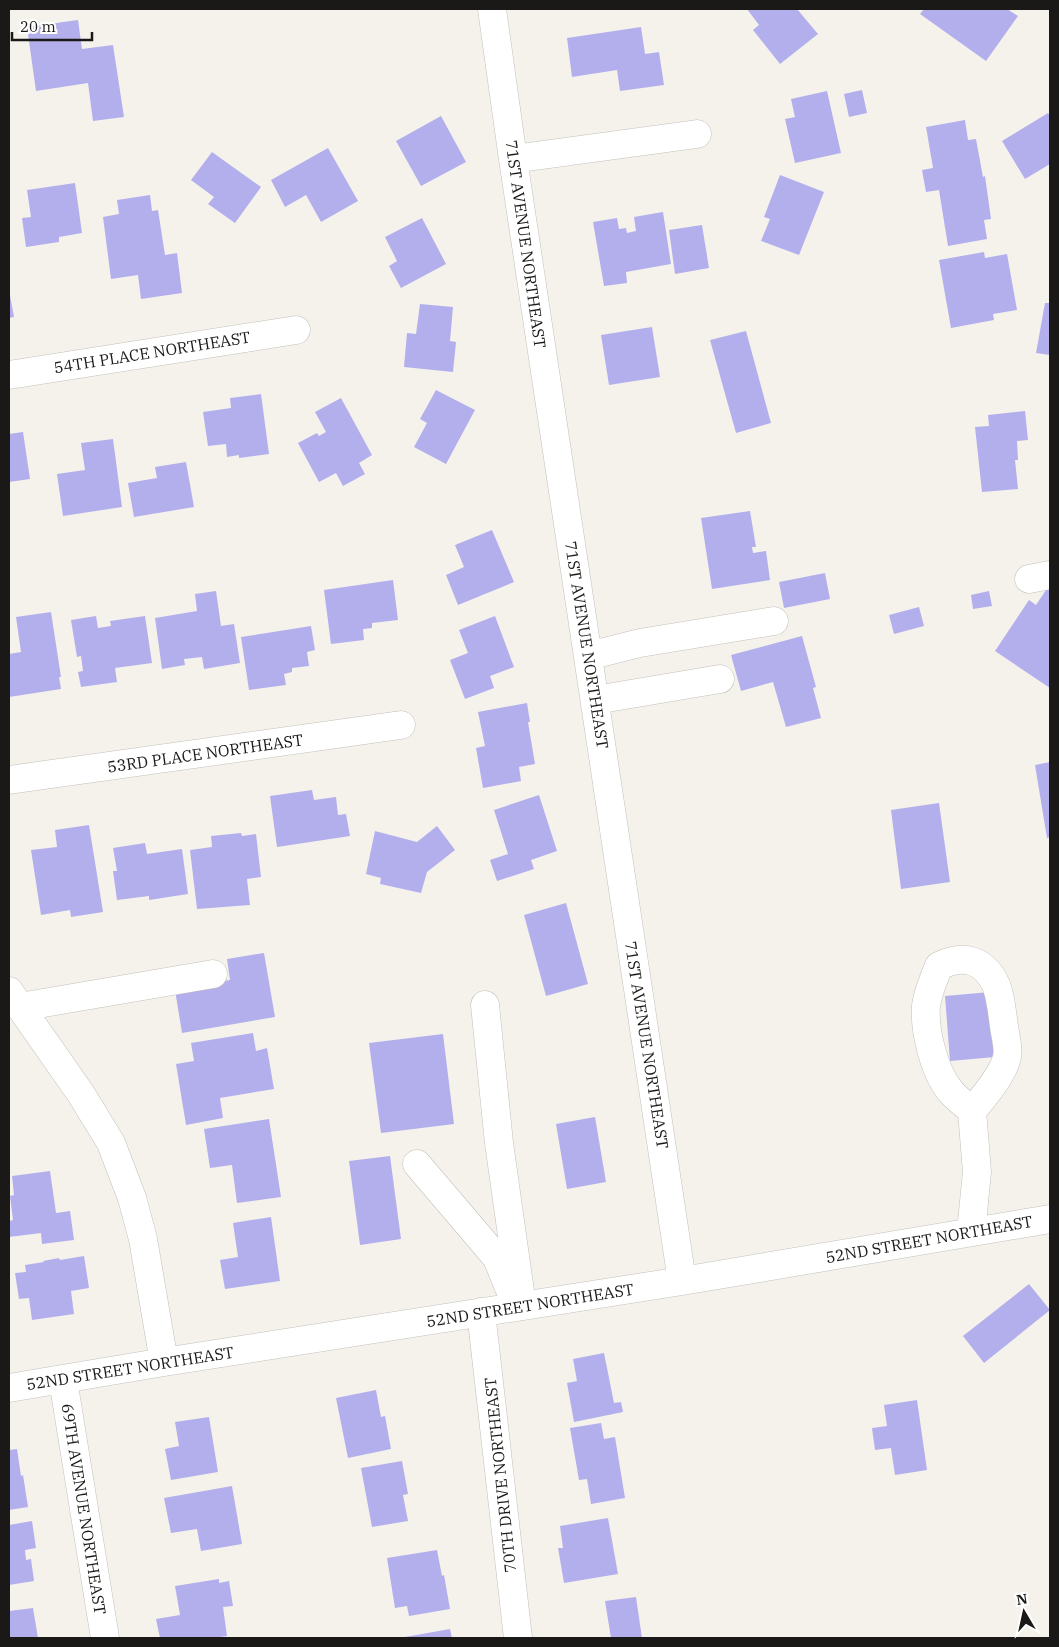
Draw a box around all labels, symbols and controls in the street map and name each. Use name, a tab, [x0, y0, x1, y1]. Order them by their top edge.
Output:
scale bar	[12, 10, 92, 42]
text: 20 m	[20, 17, 56, 36]
street label: 71ST AVENUE NORTHEAST	[501, 139, 551, 349]
street label: 54TH PLACE NORTHEAST	[52, 327, 252, 377]
street label: 71ST AVENUE NORTHEAST	[561, 540, 613, 750]
street label: 53RD PLACE NORTHEAST	[106, 729, 304, 777]
street label: 71ST AVENUE NORTHEAST	[621, 940, 673, 1150]
street label: 52ND STREET NORTHEAST	[824, 1211, 1034, 1267]
street label: 52ND STREET NORTHEAST	[425, 1279, 635, 1331]
street label: 52ND STREET NORTHEAST	[25, 1342, 235, 1394]
street label: 70TH DRIVE NORTHEAST	[480, 1376, 520, 1574]
street label: 69TH AVENUE NORTHEAST	[57, 1402, 111, 1616]
north arrow	[999, 1587, 1049, 1637]
text: N	[1015, 1589, 1029, 1609]

